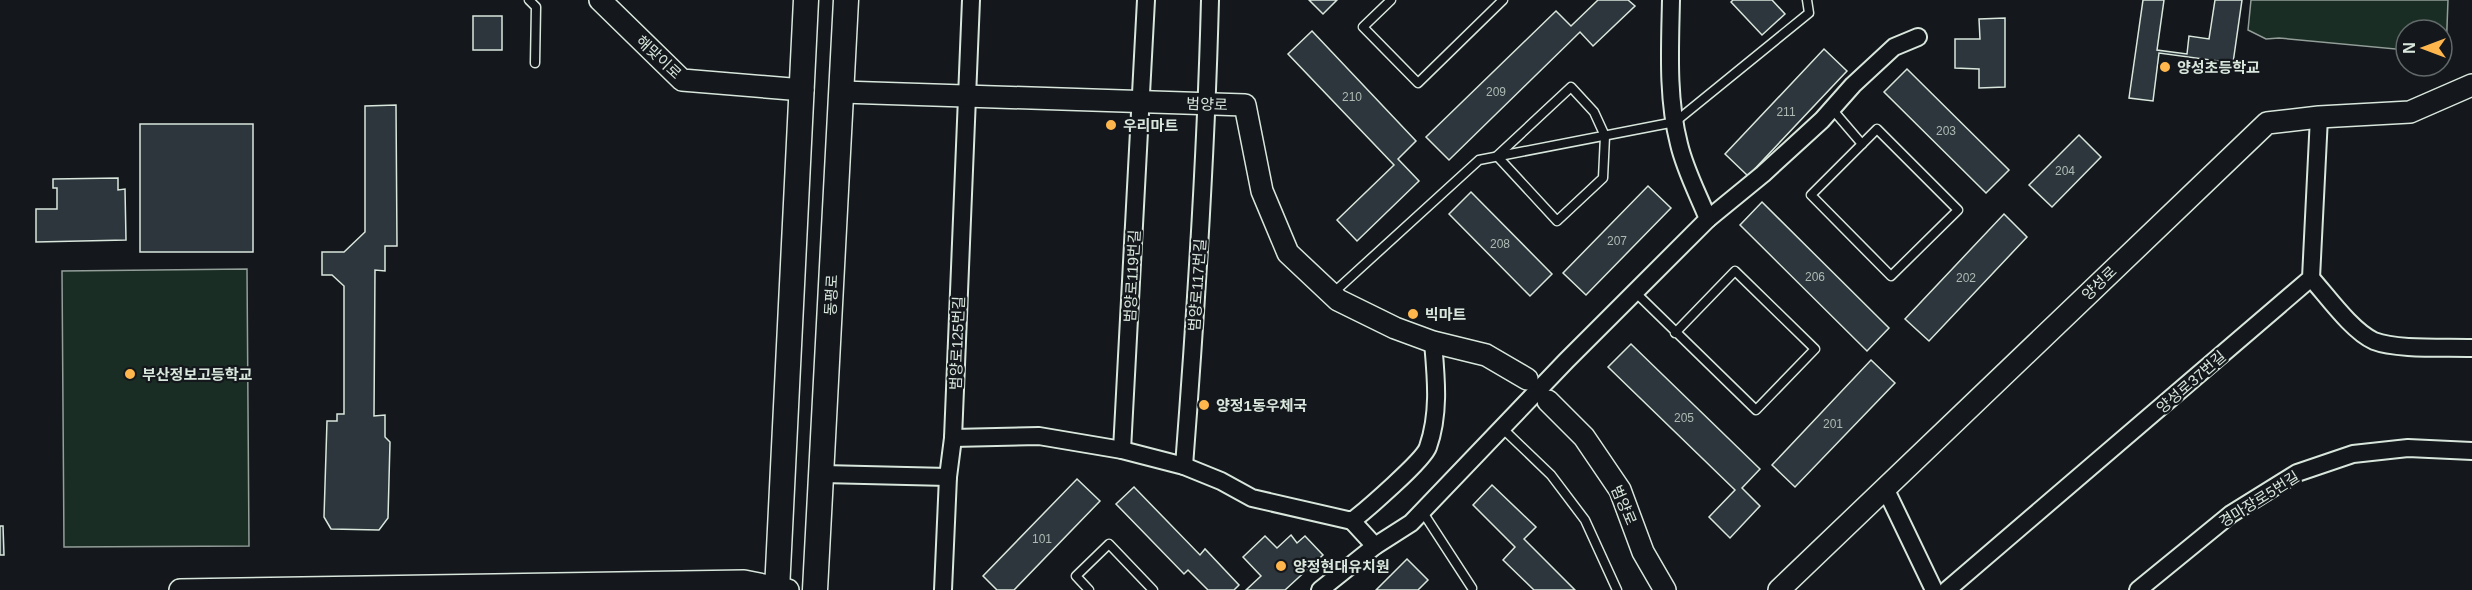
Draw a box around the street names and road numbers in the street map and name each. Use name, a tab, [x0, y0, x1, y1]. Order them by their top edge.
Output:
street label: 해맞이로	[633, 32, 685, 82]
street label: 범양로	[1186, 95, 1228, 113]
street label: 범양로119번길	[1121, 229, 1143, 323]
street label: 범양로117번길	[1185, 238, 1209, 332]
street label: 양성로	[2078, 263, 2120, 303]
street label: 동평로	[821, 274, 841, 316]
street label: 범양로125번길	[947, 296, 967, 390]
street label: 양성로37번길	[2153, 347, 2229, 417]
street label: 경마장로5번길	[2216, 468, 2302, 530]
street label: 범양로	[1608, 483, 1640, 527]

